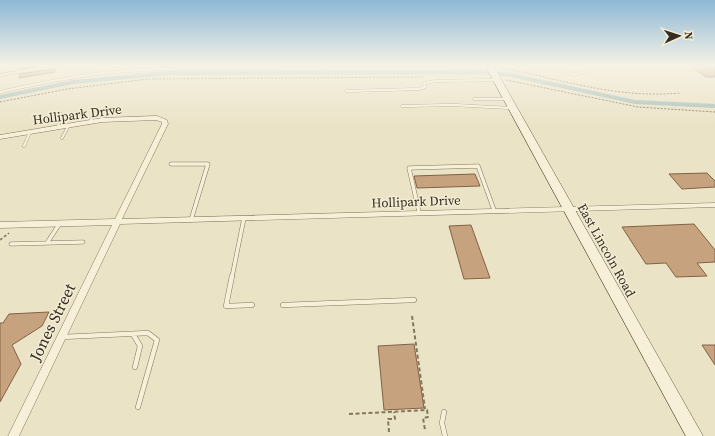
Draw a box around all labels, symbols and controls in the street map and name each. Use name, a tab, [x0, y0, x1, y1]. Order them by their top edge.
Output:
north arrow	[659, 16, 699, 56]
text: N	[681, 31, 696, 40]
street label: Hollipark Drive	[32, 101, 123, 128]
street label: Hollipark Drive	[371, 191, 461, 212]
street label: East Lincoln Road	[574, 200, 640, 301]
street label: Jones Street	[23, 279, 81, 366]

